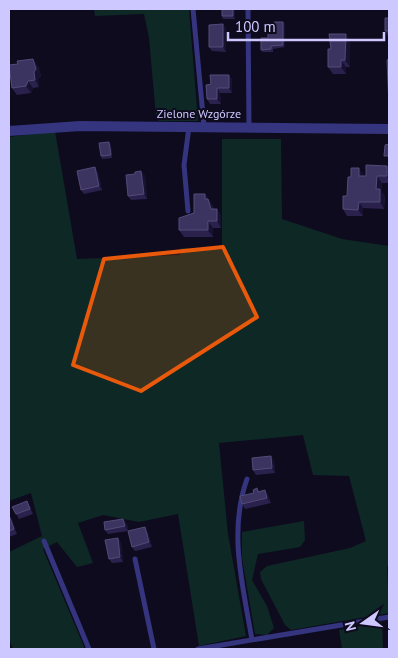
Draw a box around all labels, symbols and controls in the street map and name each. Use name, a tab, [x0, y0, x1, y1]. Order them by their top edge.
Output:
scale bar	[228, 10, 384, 42]
text: 100 m	[235, 17, 276, 36]
street label: Zielone Wzgórze	[157, 106, 241, 121]
north arrow	[338, 598, 388, 648]
text: N	[341, 620, 360, 633]

